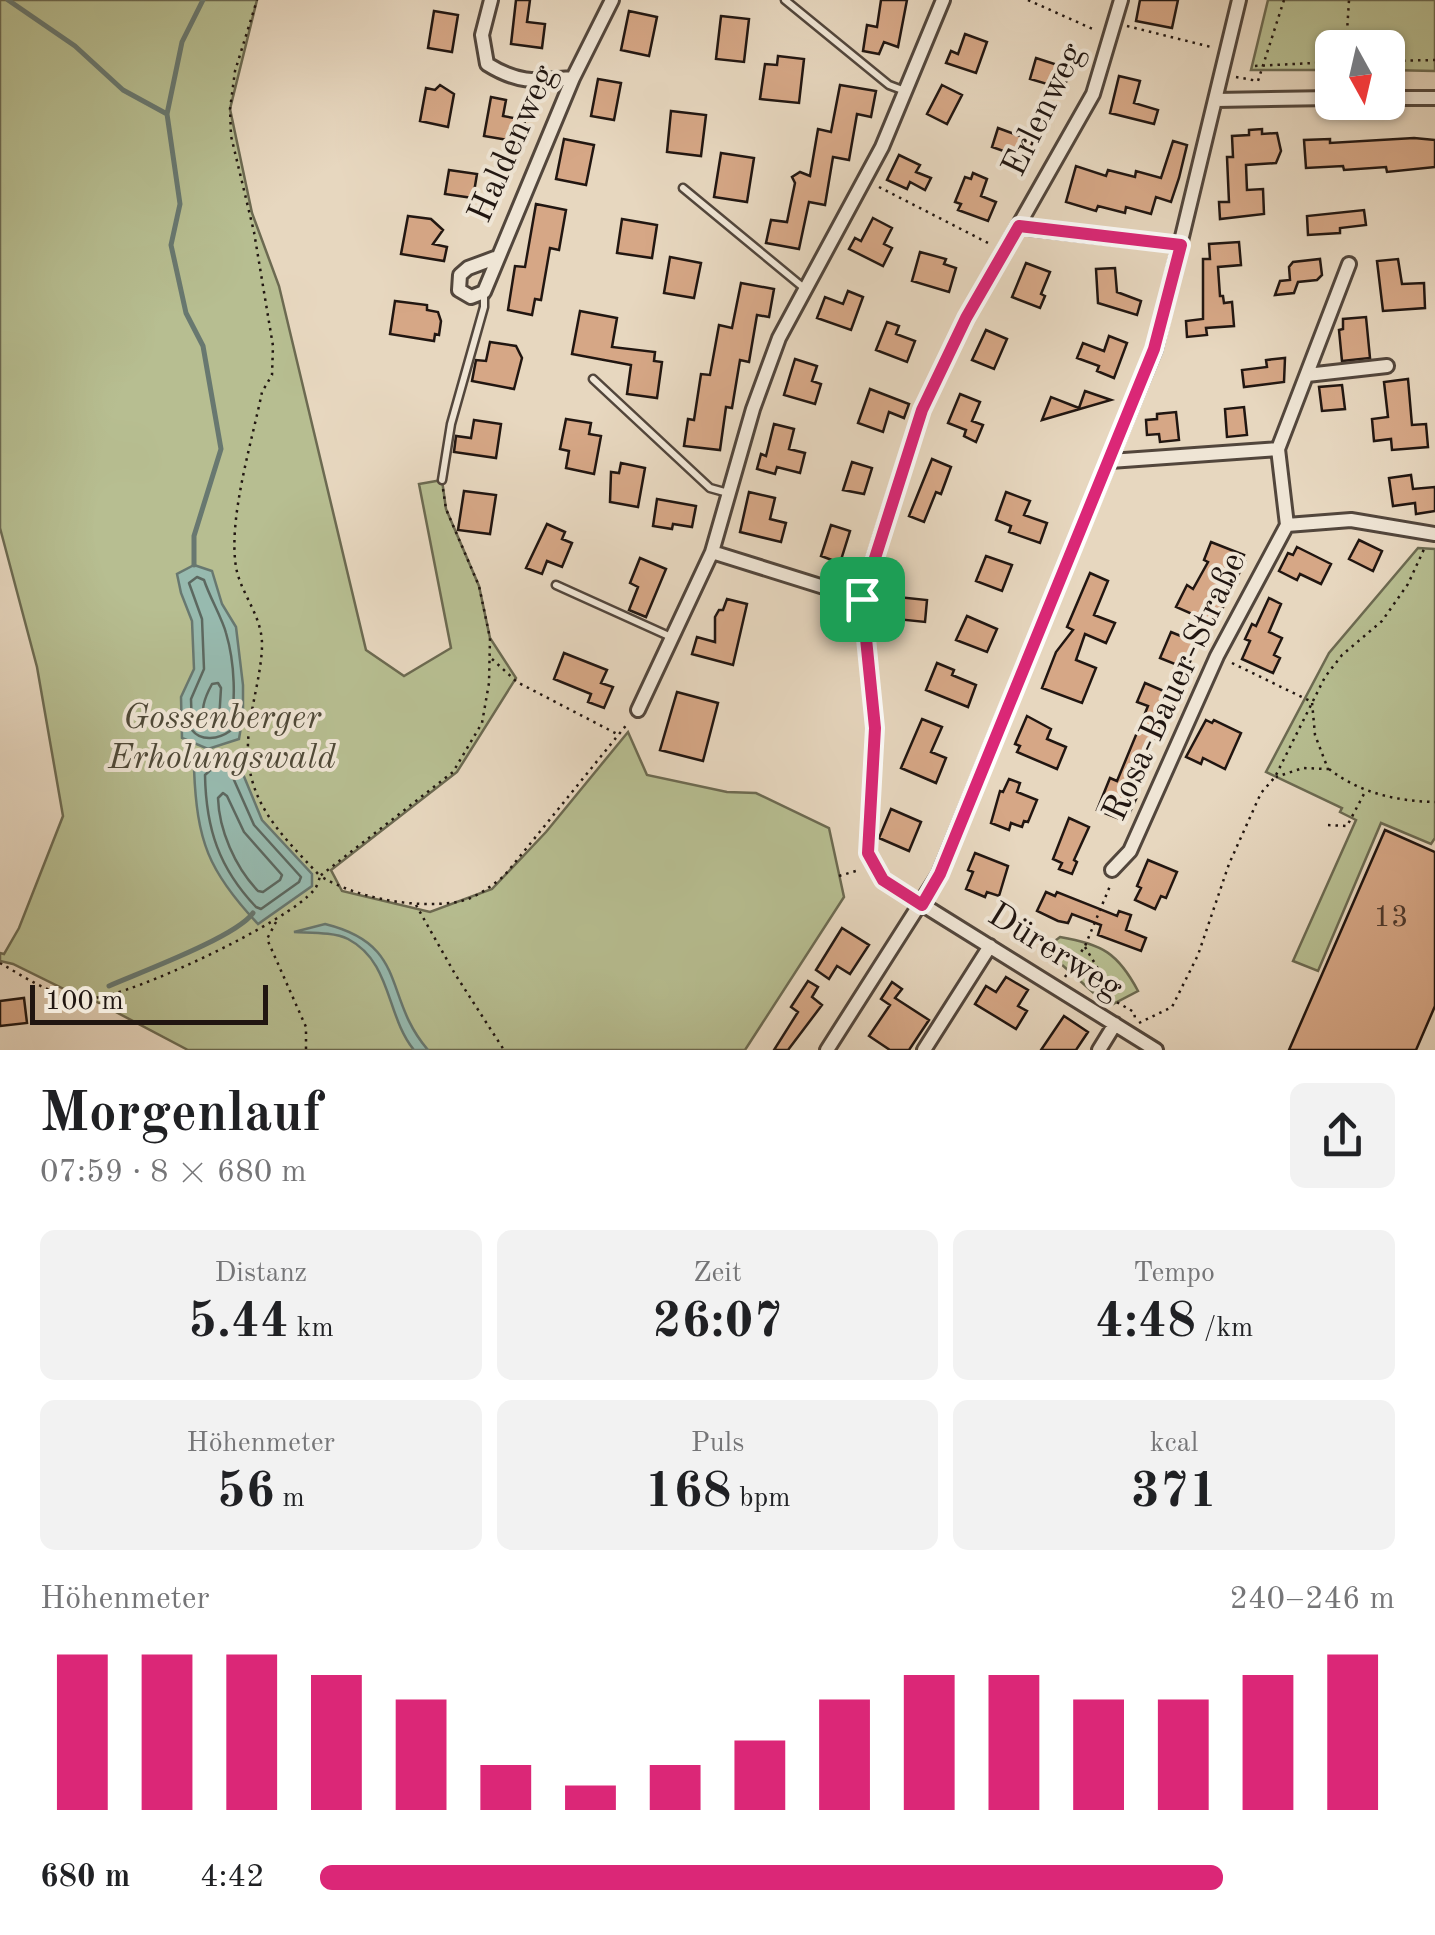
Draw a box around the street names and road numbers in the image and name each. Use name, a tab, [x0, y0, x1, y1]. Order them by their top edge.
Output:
street label: Erlenweg	[997, 38, 1091, 182]
street label: Haldenweg	[463, 60, 563, 228]
street label: Rosa-Bauer-Straße	[1098, 548, 1252, 826]
street label: Dürerweg	[982, 897, 1128, 1007]

